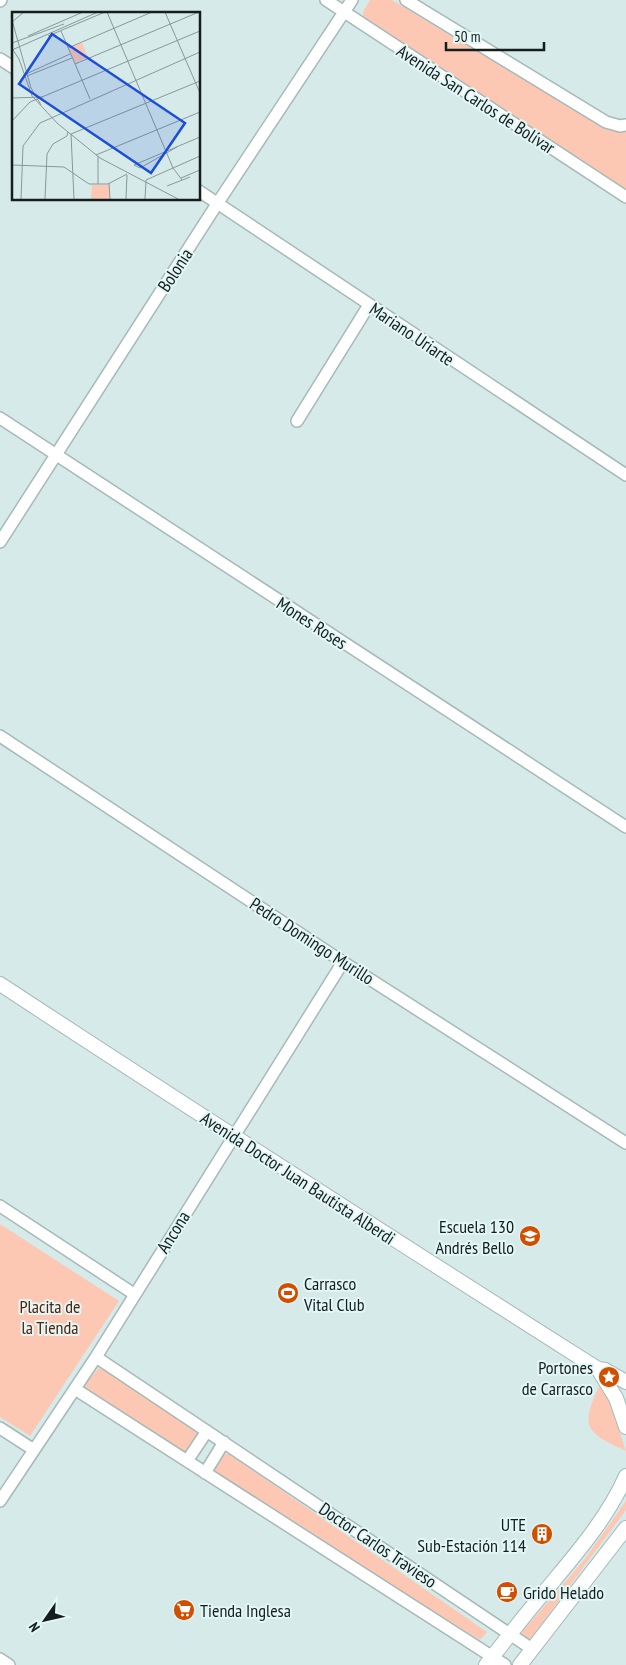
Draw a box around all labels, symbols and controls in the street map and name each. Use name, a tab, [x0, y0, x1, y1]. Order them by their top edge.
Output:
inset map	[12, 12, 200, 200]
scale bar	[446, 20, 544, 52]
text: 50 m	[454, 27, 480, 46]
street label: Avenida San Carlos de Bolívar	[393, 39, 560, 159]
street label: Bolonia	[152, 244, 198, 296]
street label: Mariano Uriarte	[365, 297, 459, 371]
street label: Mones Roses	[272, 592, 352, 654]
street label: Pedro Domingo Murillo	[245, 892, 379, 990]
street label: Avenida Doctor Juan Bautista Alberdi	[196, 1106, 400, 1250]
street label: Ancona	[151, 1207, 195, 1257]
place label: Escuela 130 Andrés Bello	[435, 1215, 514, 1259]
school or university icon: Escuela 130 Andrés Bello	[518, 1224, 542, 1248]
place label: Carrasco Vital Club	[303, 1272, 365, 1316]
sports icon: Carrasco Vital Club	[276, 1281, 300, 1305]
park label: Placita de la Tienda	[19, 1295, 81, 1339]
place label: Portones de Carrasco	[522, 1356, 593, 1400]
place icon: Portones de Carrasco	[597, 1365, 621, 1389]
street label: Doctor Carlos Travieso	[315, 1497, 442, 1593]
place label: UTE Sub-Estación 114	[417, 1513, 526, 1557]
building icon: UTE Sub-Estación 114	[530, 1522, 554, 1546]
cafe icon: Grido Helado	[495, 1580, 519, 1604]
place label: Grido Helado	[523, 1581, 604, 1604]
north arrow	[20, 1595, 70, 1645]
supermarket icon: Tienda Inglesa	[172, 1598, 196, 1622]
place label: Tienda Inglesa	[200, 1599, 291, 1622]
text: N	[25, 1619, 44, 1635]

